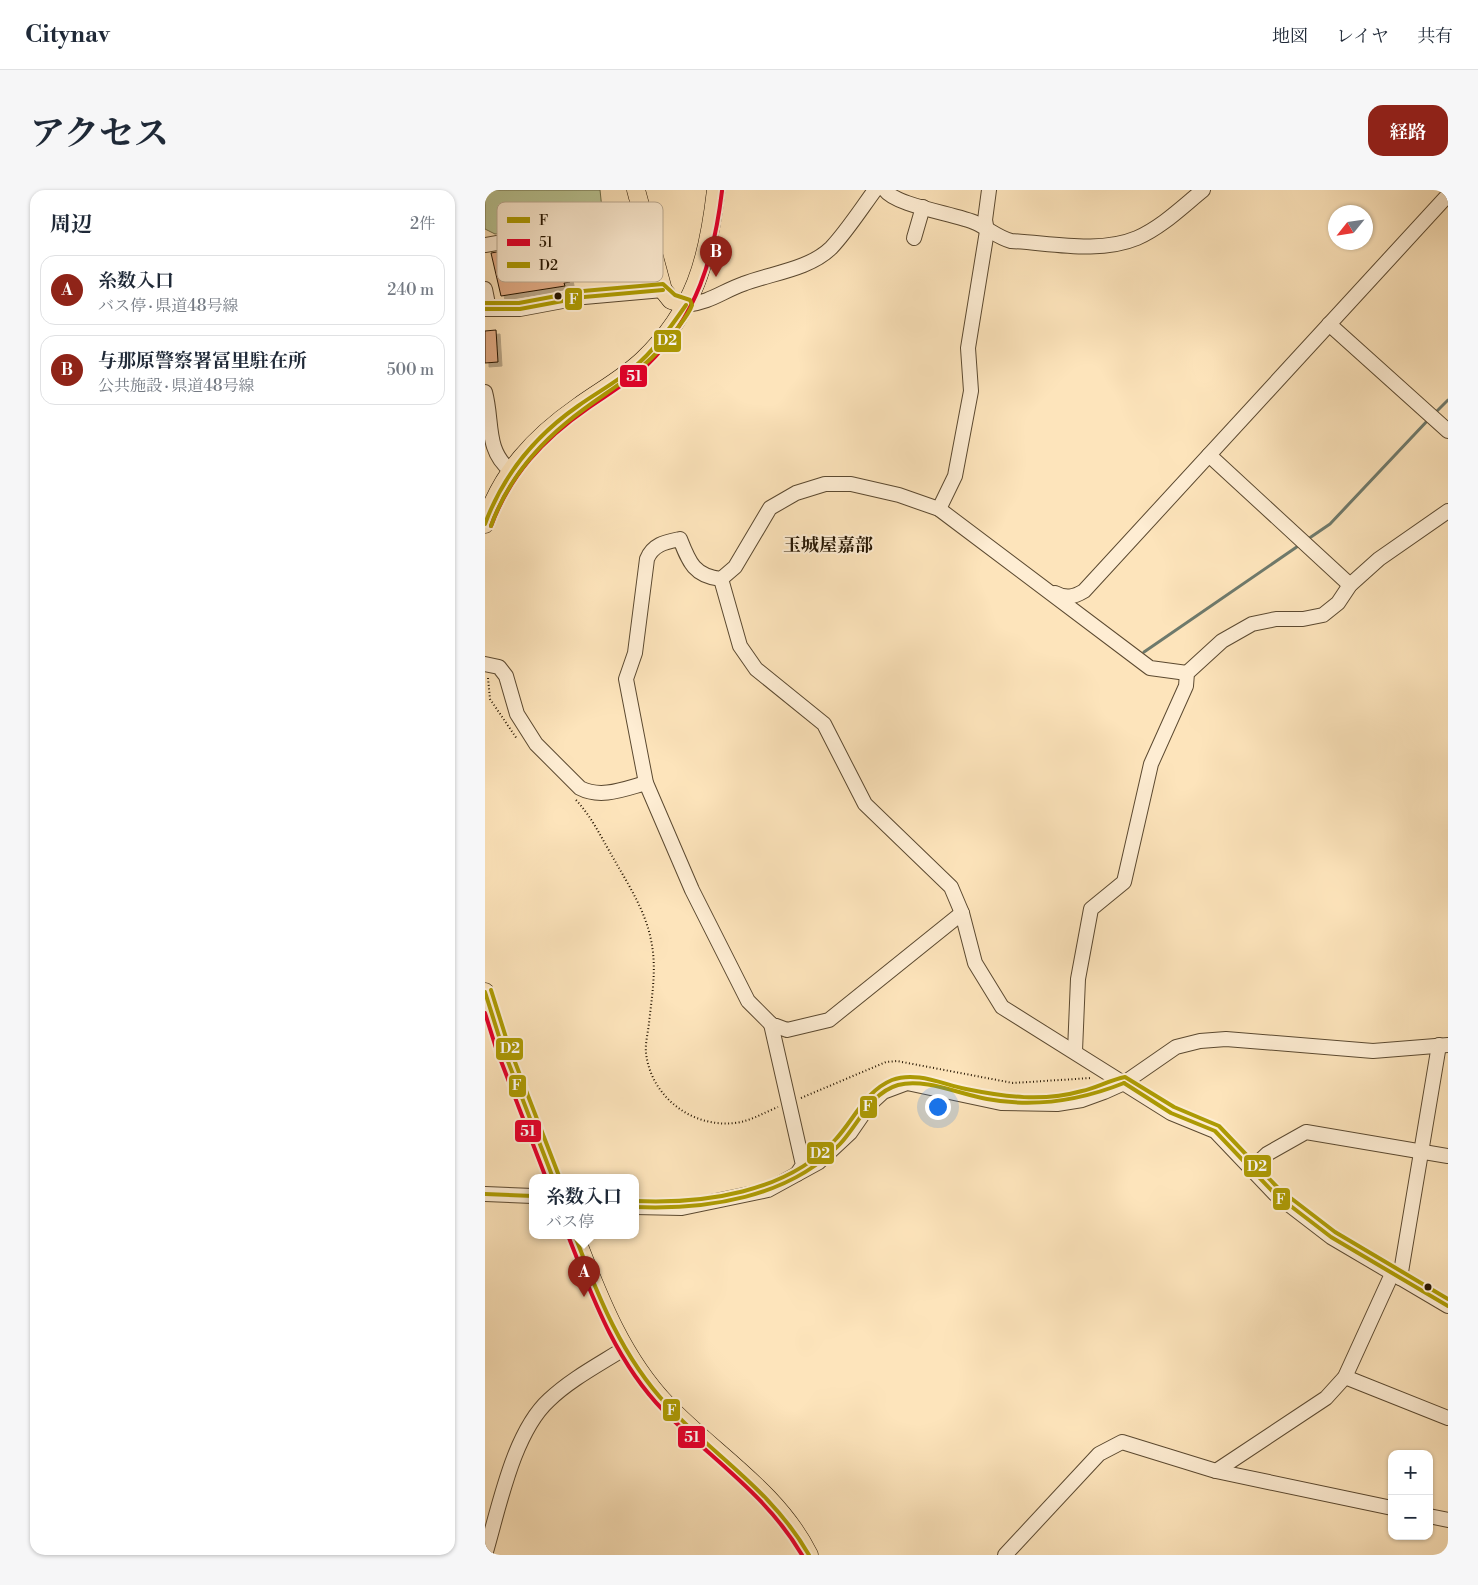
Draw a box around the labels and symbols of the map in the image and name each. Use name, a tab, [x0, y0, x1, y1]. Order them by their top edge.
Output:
legend	[497, 202, 663, 282]
north arrow	[1328, 205, 1373, 250]
text: F	[539, 212, 548, 230]
text: 51	[539, 234, 553, 252]
pin: B	[700, 236, 732, 277]
text: D2	[539, 257, 558, 275]
line badge: F	[564, 287, 583, 311]
unlabelled marker	[553, 291, 563, 301]
text: F	[569, 291, 579, 309]
line badge: D2	[653, 329, 682, 353]
text: D2	[657, 332, 677, 350]
line badge: 51	[619, 364, 648, 388]
text: 51	[626, 368, 642, 386]
district label: 玉城屋嘉部	[783, 534, 873, 557]
line badge: D2	[495, 1037, 524, 1061]
text: D2	[500, 1040, 520, 1058]
line badge: F	[508, 1074, 527, 1098]
text: F	[512, 1077, 522, 1095]
your location	[925, 1094, 951, 1120]
line badge: F	[859, 1095, 878, 1119]
text: F	[863, 1098, 873, 1116]
line badge: 51	[514, 1119, 542, 1143]
text: 51	[520, 1123, 536, 1141]
line badge: D2	[806, 1141, 835, 1165]
text: D2	[810, 1145, 830, 1163]
line badge: D2	[1243, 1154, 1272, 1178]
text: D2	[1247, 1158, 1267, 1176]
line badge: F	[1272, 1187, 1291, 1211]
text: F	[1276, 1191, 1286, 1209]
pin: A	[568, 1256, 600, 1297]
unlabelled marker	[1423, 1282, 1433, 1292]
line badge: F	[662, 1398, 681, 1422]
text: F	[667, 1402, 677, 1420]
line badge: 51	[677, 1425, 706, 1449]
text: 51	[684, 1429, 700, 1447]

